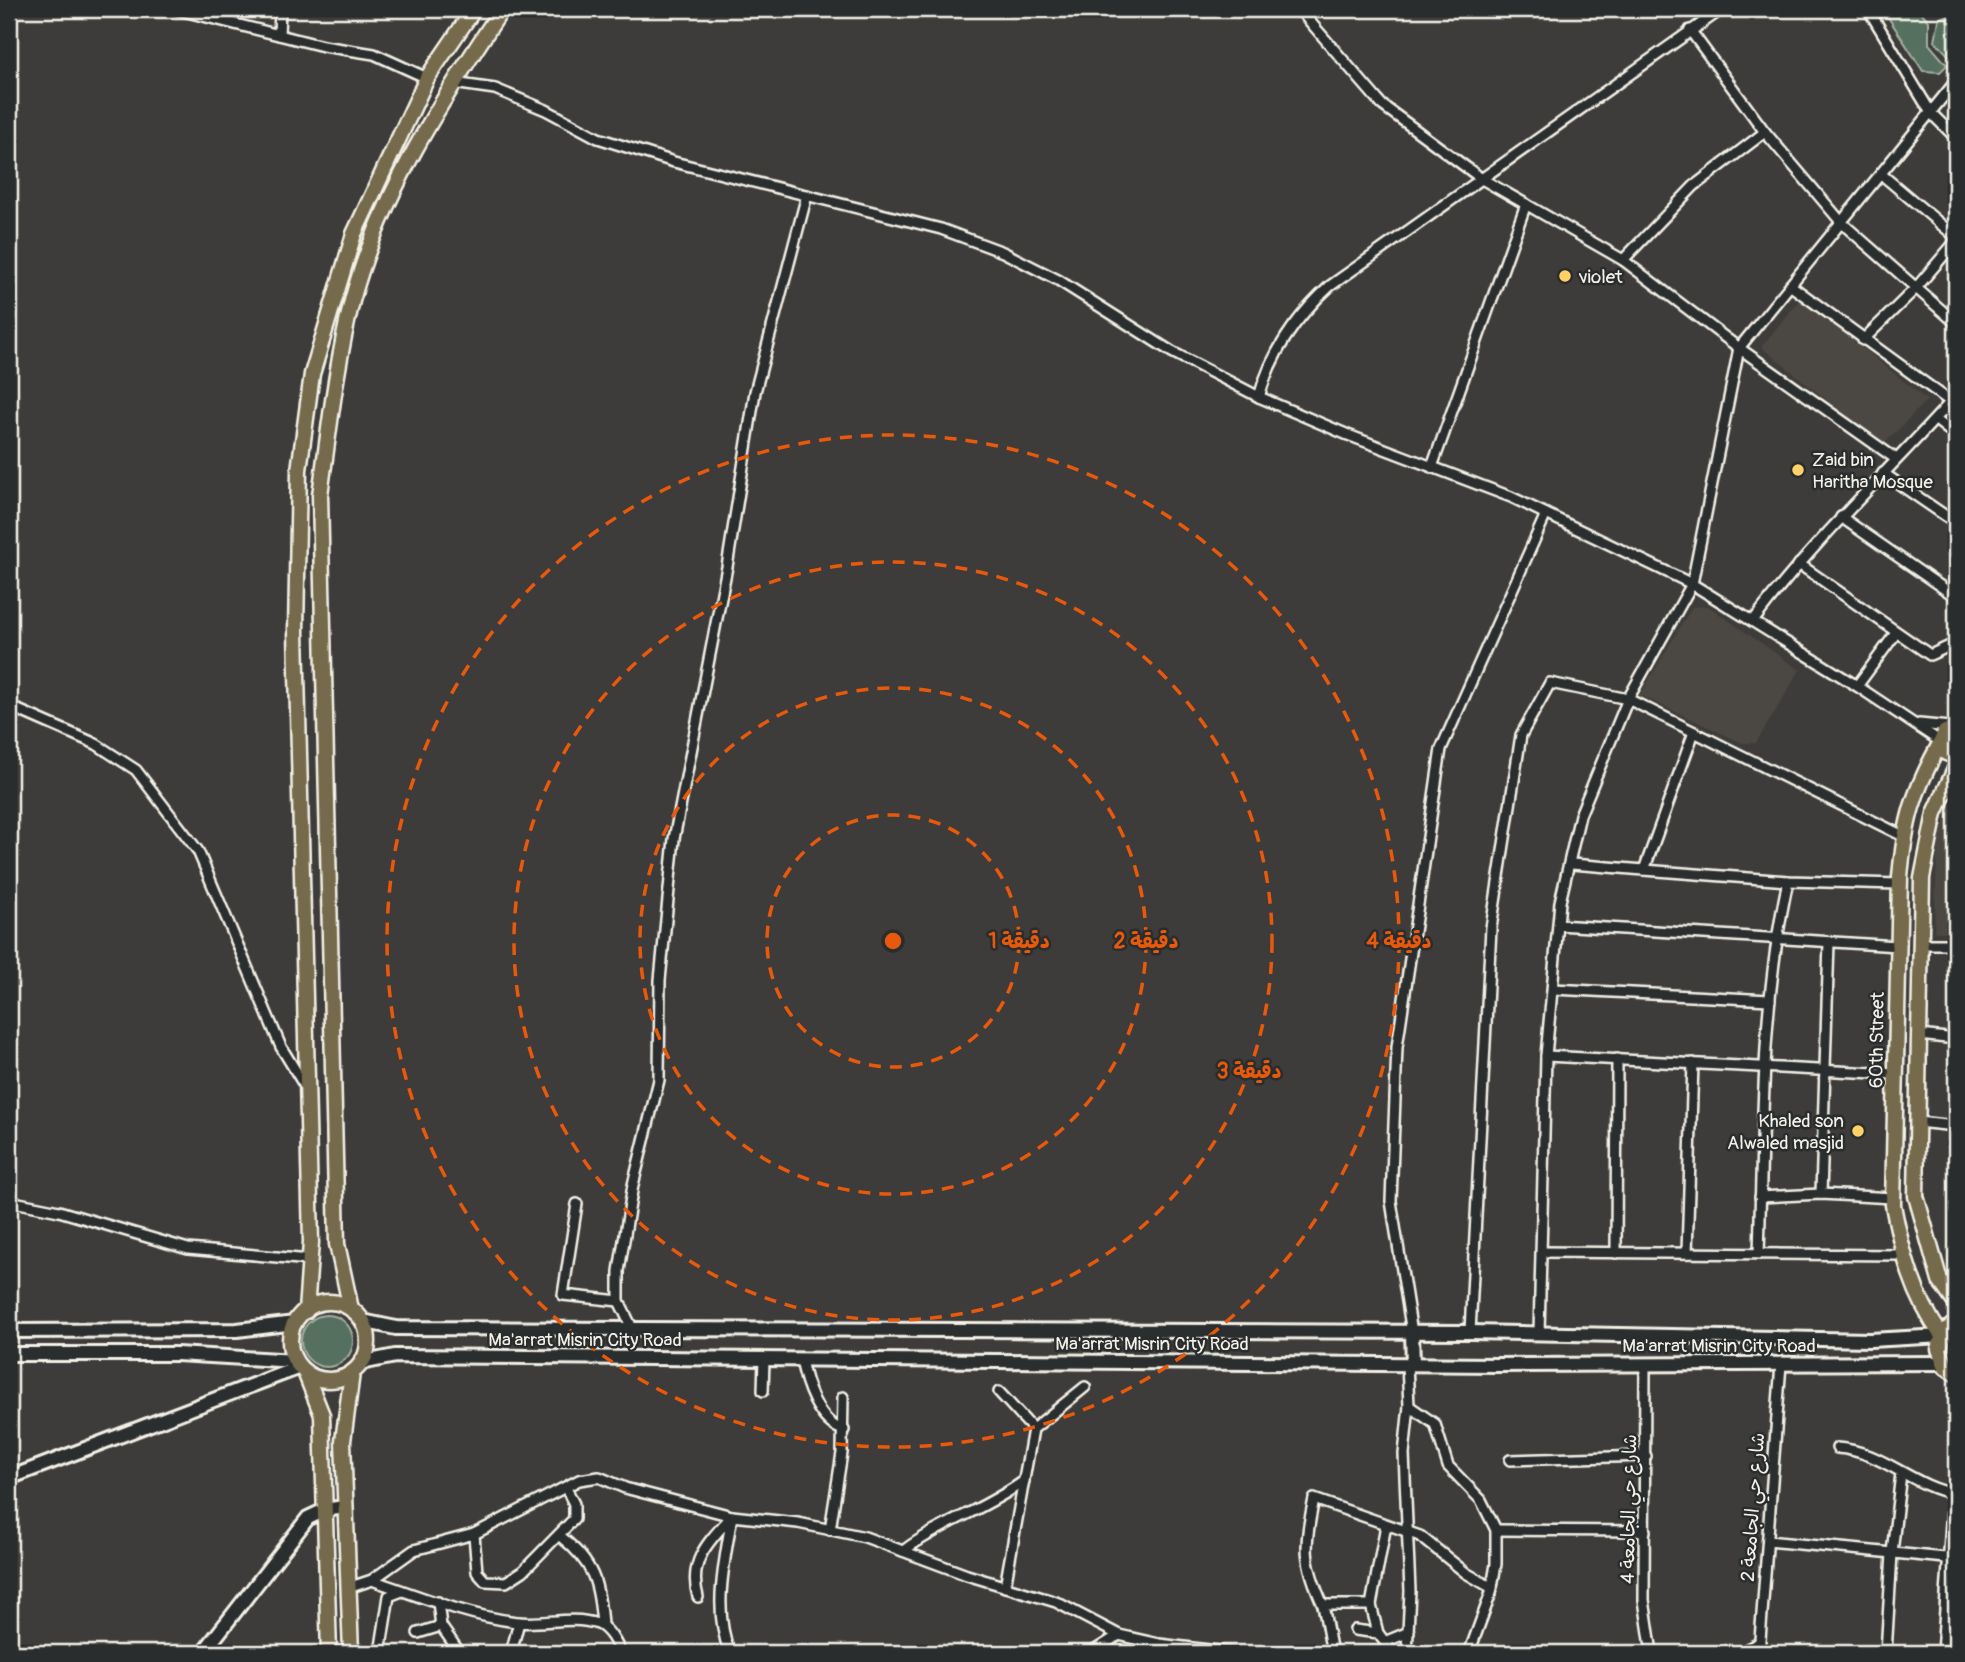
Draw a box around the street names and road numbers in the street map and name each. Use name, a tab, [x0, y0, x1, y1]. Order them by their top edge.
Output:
street label: 60th Street	[1864, 991, 1890, 1088]
street label: Ma'arrat Misrin City Road	[488, 1328, 682, 1352]
street label: Ma'arrat Misrin City Road	[1055, 1332, 1249, 1356]
street label: Ma'arrat Misrin City Road	[1622, 1334, 1816, 1358]
street label: شارع حي الجامعة 2	[1736, 1432, 1774, 1583]
street label: شارع حي الجامعة 4	[1616, 1434, 1646, 1584]

